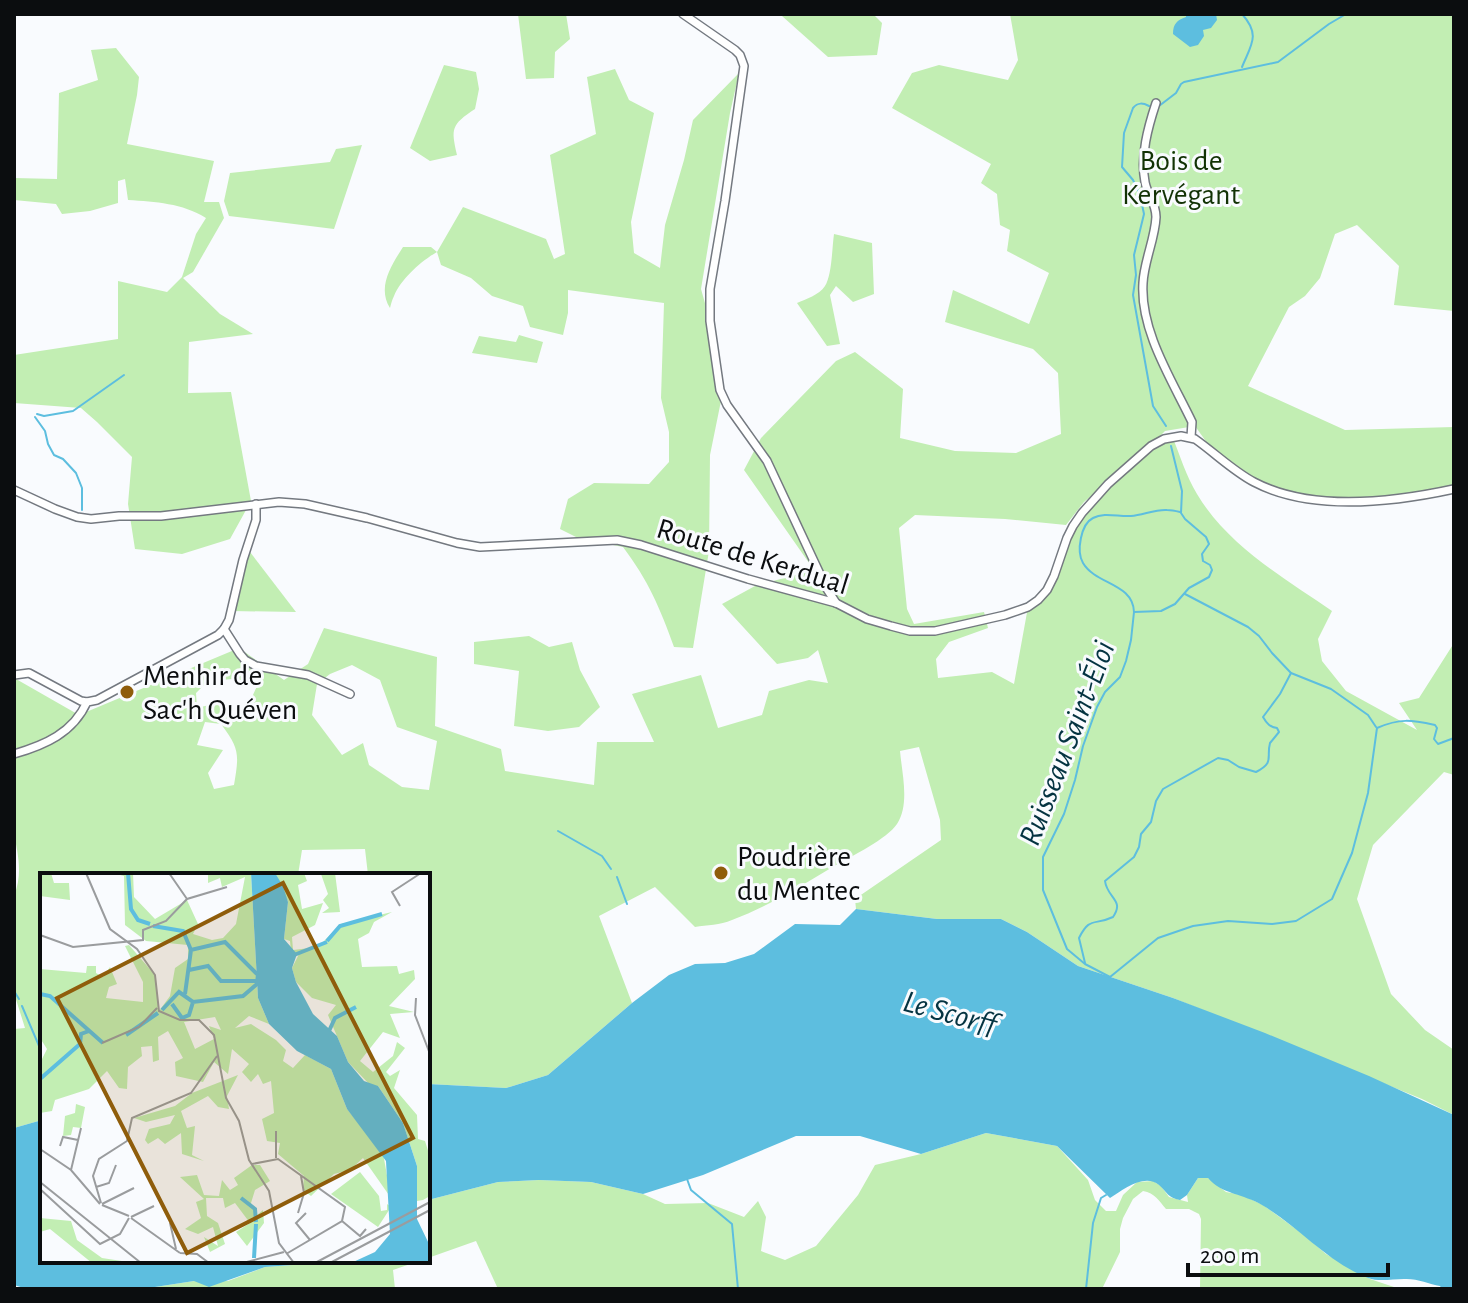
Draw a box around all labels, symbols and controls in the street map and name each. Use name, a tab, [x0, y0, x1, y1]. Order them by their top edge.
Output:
park label: Bois de Kervégant	[1122, 146, 1241, 210]
street label: Route de Kerdual	[653, 513, 852, 600]
water label: Ruisseau Saint-Éloi	[1010, 636, 1121, 850]
place label: Menhir de Sac'h Quéven	[143, 661, 297, 725]
marker: Menhir de Sac'h Quéven	[118, 683, 136, 701]
place label: Poudrière du Mentec	[737, 842, 860, 906]
marker: Poudrière du Mentec	[712, 864, 730, 882]
inset map	[40, 873, 430, 1263]
water label: Le Scorff	[900, 985, 1005, 1042]
scale bar	[1188, 1227, 1388, 1277]
text: 200 m	[1200, 1244, 1259, 1268]

